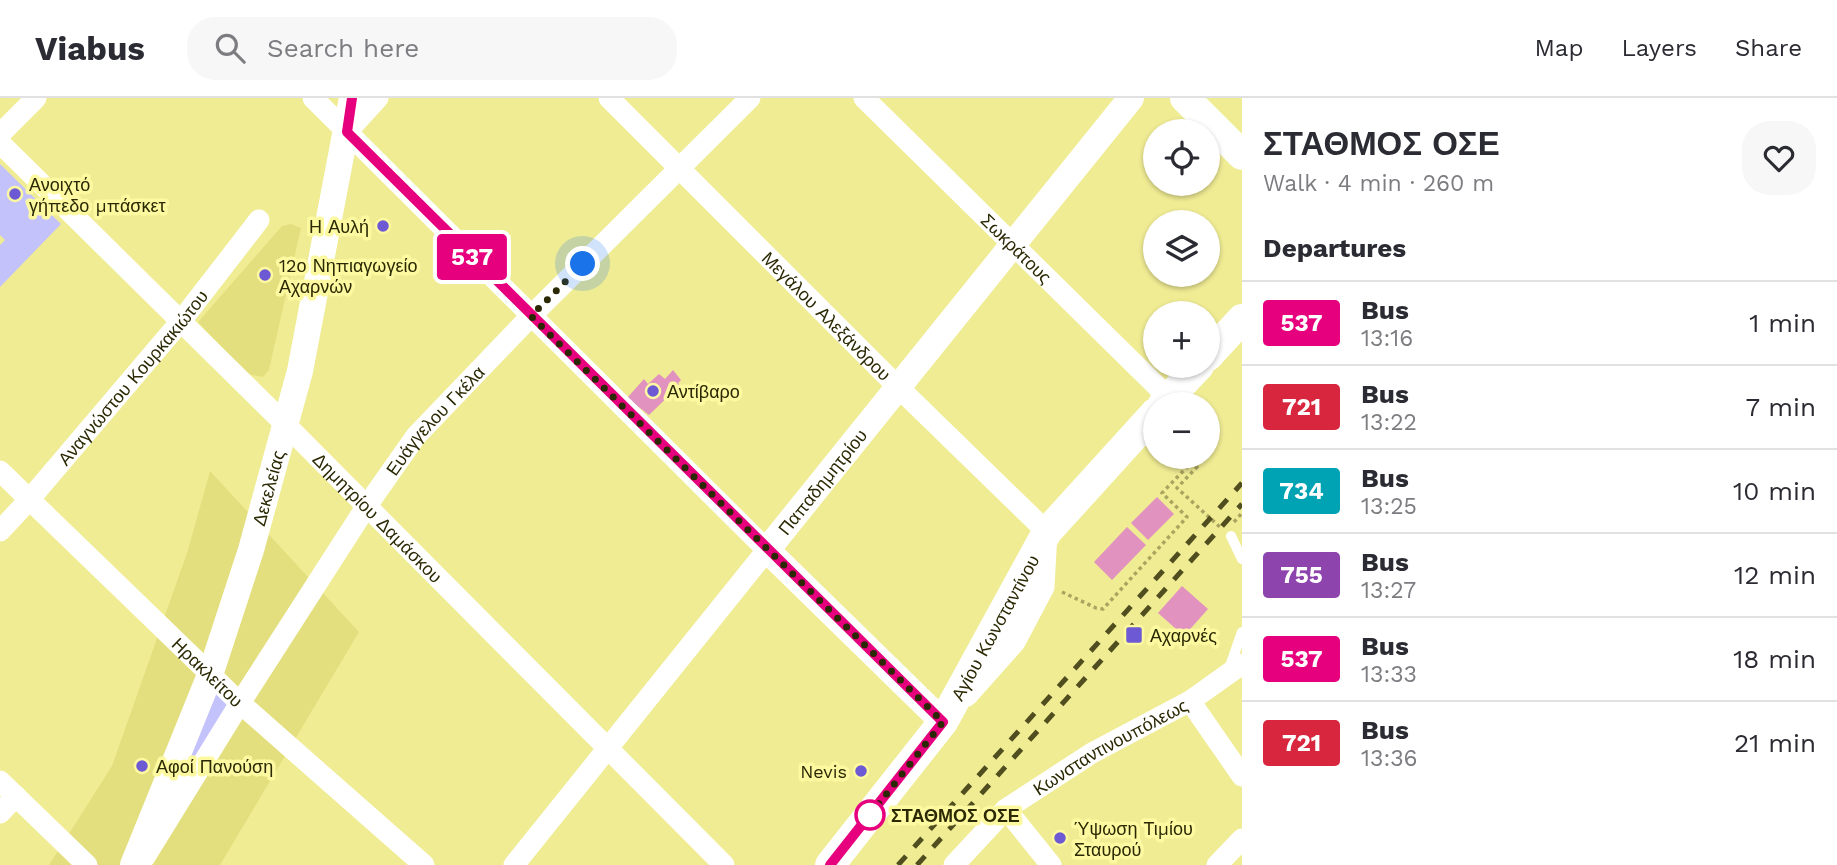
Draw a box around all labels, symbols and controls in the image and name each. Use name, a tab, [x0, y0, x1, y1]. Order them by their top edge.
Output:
search box	[187, 17, 677, 80]
text: Viabus	[35, 29, 145, 68]
icon: search	[211, 29, 249, 67]
text: Search here	[267, 33, 419, 63]
text: Map	[1535, 34, 1583, 62]
text: Layers	[1621, 34, 1697, 62]
text: Share	[1735, 34, 1802, 62]
map controls	[1143, 119, 1220, 469]
button: locate	[1143, 119, 1220, 196]
button: heart	[1742, 121, 1816, 195]
text: ΣΤΑΘΜΟΣ ΟΣΕ	[1263, 124, 1500, 163]
text: Walk · 4 min · 260 m	[1263, 170, 1494, 197]
place label: Ανοιχτό γήπεδο μπάσκετ	[29, 174, 166, 216]
marker: Ανοιχτό γήπεδο μπάσκετ	[7, 186, 23, 202]
street label: Σωκράτους	[977, 209, 1056, 287]
button: layers	[1143, 210, 1220, 287]
place label: Η Αυλή	[309, 216, 369, 237]
marker: Η Αυλή	[375, 218, 391, 234]
text: Departures	[1263, 233, 1406, 263]
line badge: 537	[432, 234, 512, 280]
text: 537	[451, 243, 493, 271]
your location	[565, 246, 600, 281]
street label: Μεγάλου Αλεξάνδρου	[758, 247, 895, 384]
place label: 12ο Νηπιαγωγείο Αχαρνών	[279, 255, 417, 297]
marker: 12ο Νηπιαγωγείο Αχαρνών	[257, 267, 273, 283]
street label: Αναγνώστου Κουρκακιώτου	[53, 286, 212, 469]
text: Bus	[1361, 295, 1409, 325]
button: +	[1143, 301, 1220, 378]
text: 1 min	[1749, 308, 1816, 338]
text: 537	[1280, 309, 1323, 337]
text: 13:16	[1361, 325, 1413, 352]
street label: Ευάγγελου Γκέλα	[381, 361, 488, 479]
text: Bus	[1361, 379, 1409, 409]
place label: Αντίβαρο	[667, 381, 740, 402]
marker: Αντίβαρο	[645, 383, 661, 399]
button: −	[1143, 392, 1220, 469]
text: 7 min	[1746, 392, 1816, 422]
text: 721	[1282, 393, 1321, 421]
text: 13:22	[1361, 409, 1417, 436]
street label: Παπαδημητρίου	[773, 424, 871, 539]
street label: Δεκελείας	[248, 448, 288, 528]
street label: Δημητρίου Δαμάσκου	[309, 448, 447, 587]
text: Bus	[1361, 463, 1409, 493]
text: 10 min	[1733, 476, 1816, 506]
text: 734	[1279, 477, 1324, 505]
text: 13:25	[1361, 493, 1417, 520]
text: Bus	[1361, 547, 1409, 577]
street label: Αγίου Κωνσταντίνου	[946, 551, 1043, 704]
text: 12 min	[1734, 560, 1816, 590]
text: 755	[1280, 561, 1323, 589]
text: 13:27	[1361, 577, 1416, 604]
marker: Αχαρνές	[1124, 625, 1144, 645]
place label: Αχαρνές	[1150, 625, 1217, 646]
text: Bus	[1361, 631, 1409, 661]
street label: Ηρακλείτου	[168, 633, 248, 711]
text: 18 min	[1733, 644, 1816, 674]
text: 537	[1280, 645, 1323, 673]
text: 13:33	[1361, 661, 1417, 688]
street label: Κωνσταντινουπόλεως	[1029, 694, 1191, 799]
text: Bus	[1361, 715, 1409, 745]
text: 21 min	[1734, 728, 1816, 758]
text: 721	[1282, 729, 1321, 757]
text: 13:36	[1361, 745, 1418, 772]
place label: Αφοί Πανούση	[156, 756, 273, 777]
marker: Αφοί Πανούση	[134, 758, 150, 774]
place label: Nevis	[800, 761, 847, 782]
marker: Nevis	[853, 763, 869, 779]
marker: ΣΤΑΘΜΟΣ ΟΣΕ	[855, 800, 885, 830]
place label: ΣΤΑΘΜΟΣ ΟΣΕ	[891, 805, 1020, 826]
place label: Ύψωση Τιμίου Σταυρού	[1074, 818, 1193, 860]
marker: Ύψωση Τιμίου Σταυρού	[1052, 830, 1068, 846]

